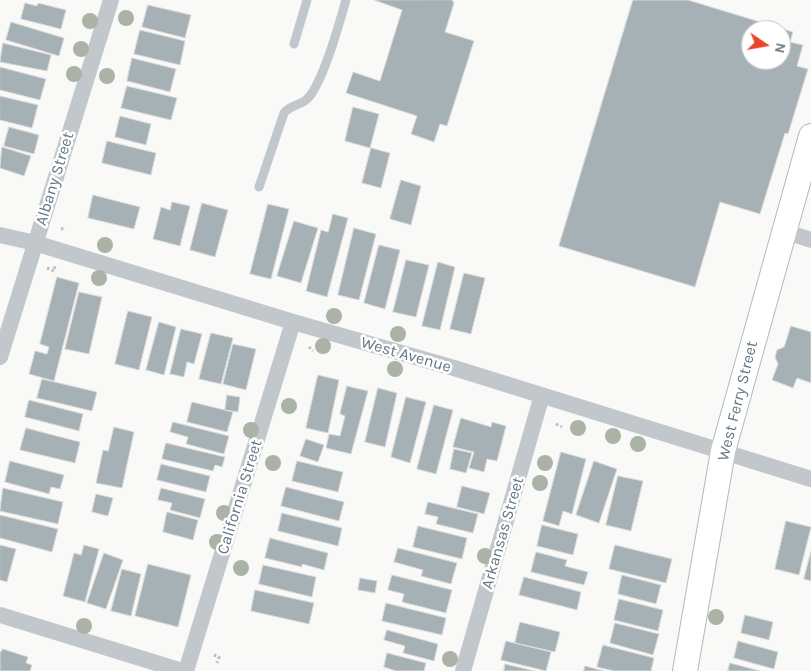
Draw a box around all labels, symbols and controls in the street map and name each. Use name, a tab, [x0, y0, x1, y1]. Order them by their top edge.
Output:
north arrow	[741, 20, 791, 70]
text: N	[771, 41, 790, 55]
street label: Albany Street	[32, 130, 78, 228]
street label: West Avenue	[359, 333, 453, 377]
street label: West Ferry Street	[714, 339, 762, 463]
street label: California Street	[213, 437, 267, 557]
street label: Arkansas Street	[478, 475, 528, 591]

